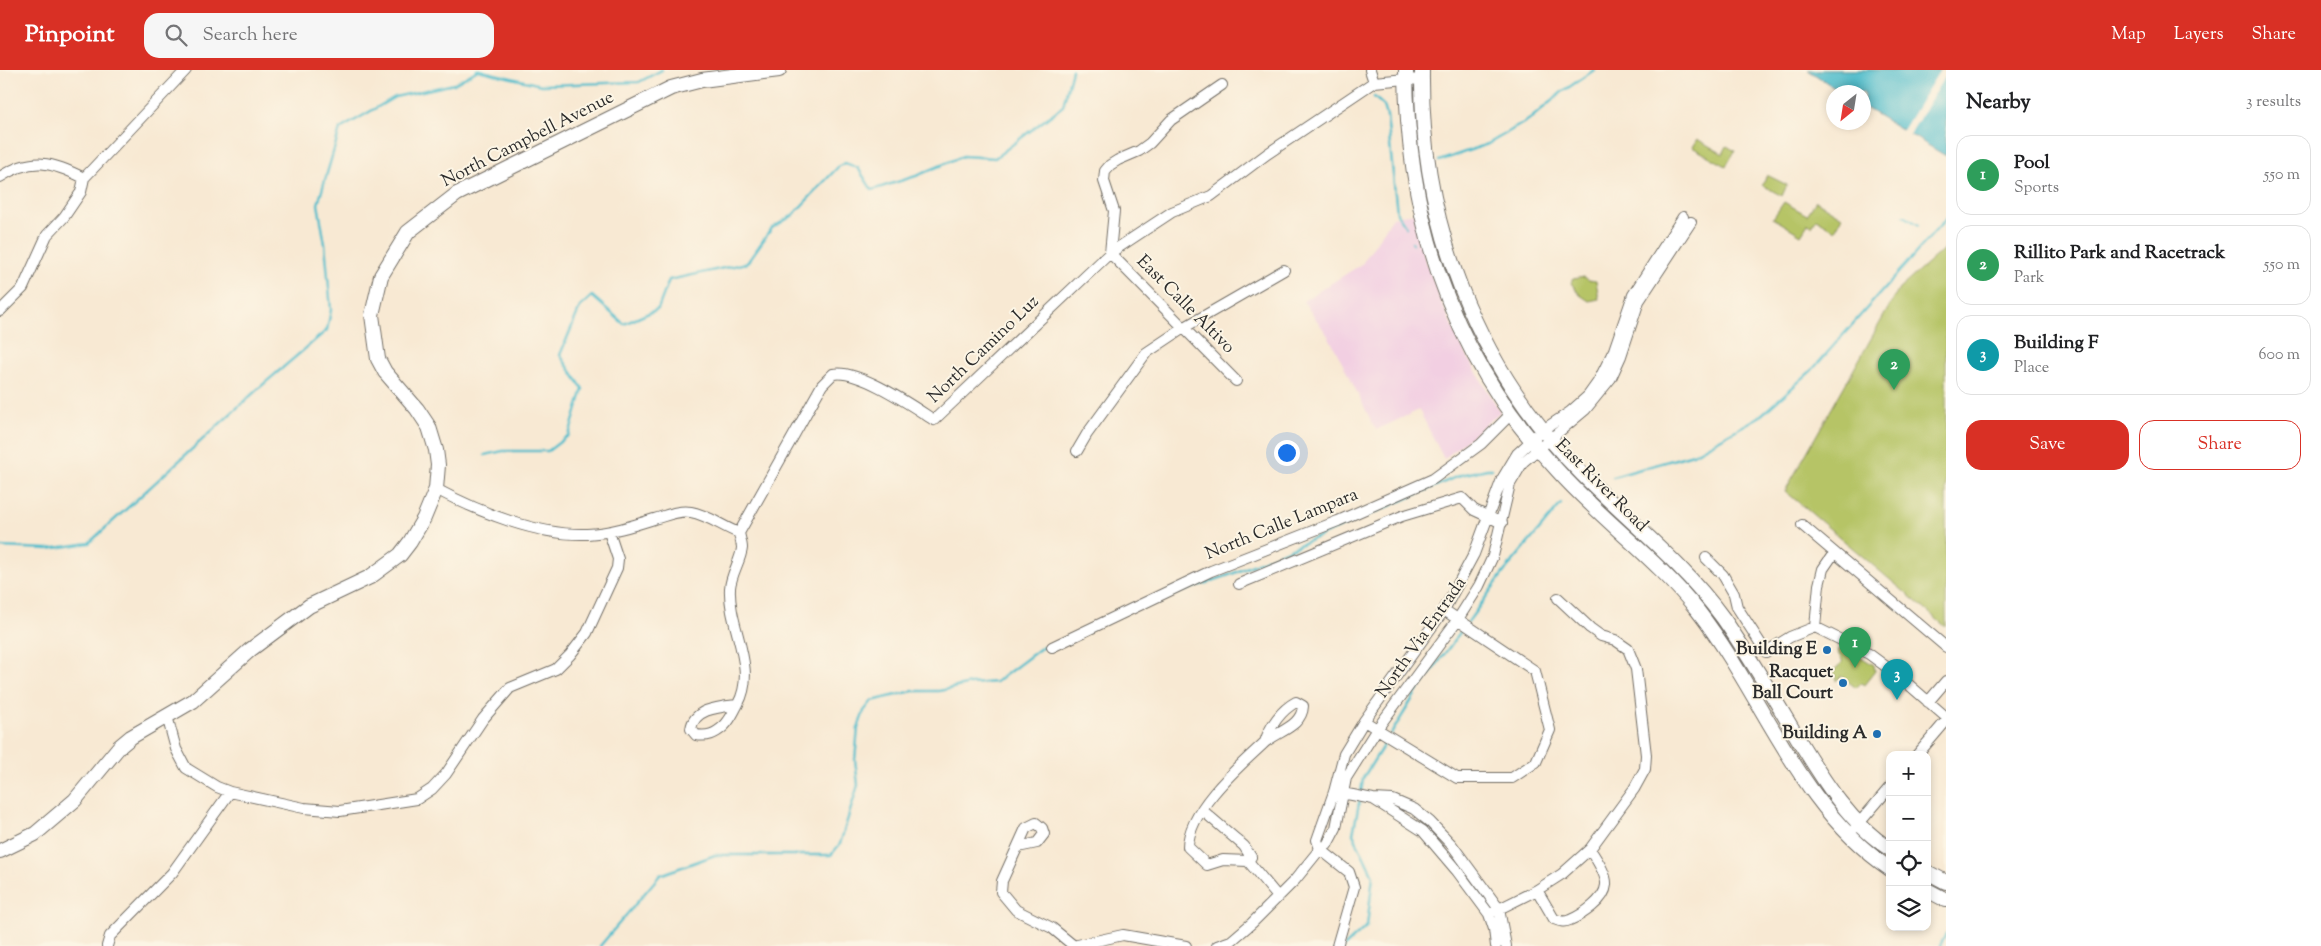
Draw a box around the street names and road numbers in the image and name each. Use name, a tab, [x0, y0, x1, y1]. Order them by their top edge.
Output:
street label: North Campbell Avenue	[437, 85, 619, 195]
street label: East Calle Altivo	[1130, 250, 1240, 360]
street label: North Camino Luz	[922, 290, 1046, 410]
street label: East River Road	[1548, 433, 1654, 539]
street label: North Calle Lampara	[1202, 482, 1362, 568]
street label: North Via Entrada	[1370, 572, 1474, 704]

